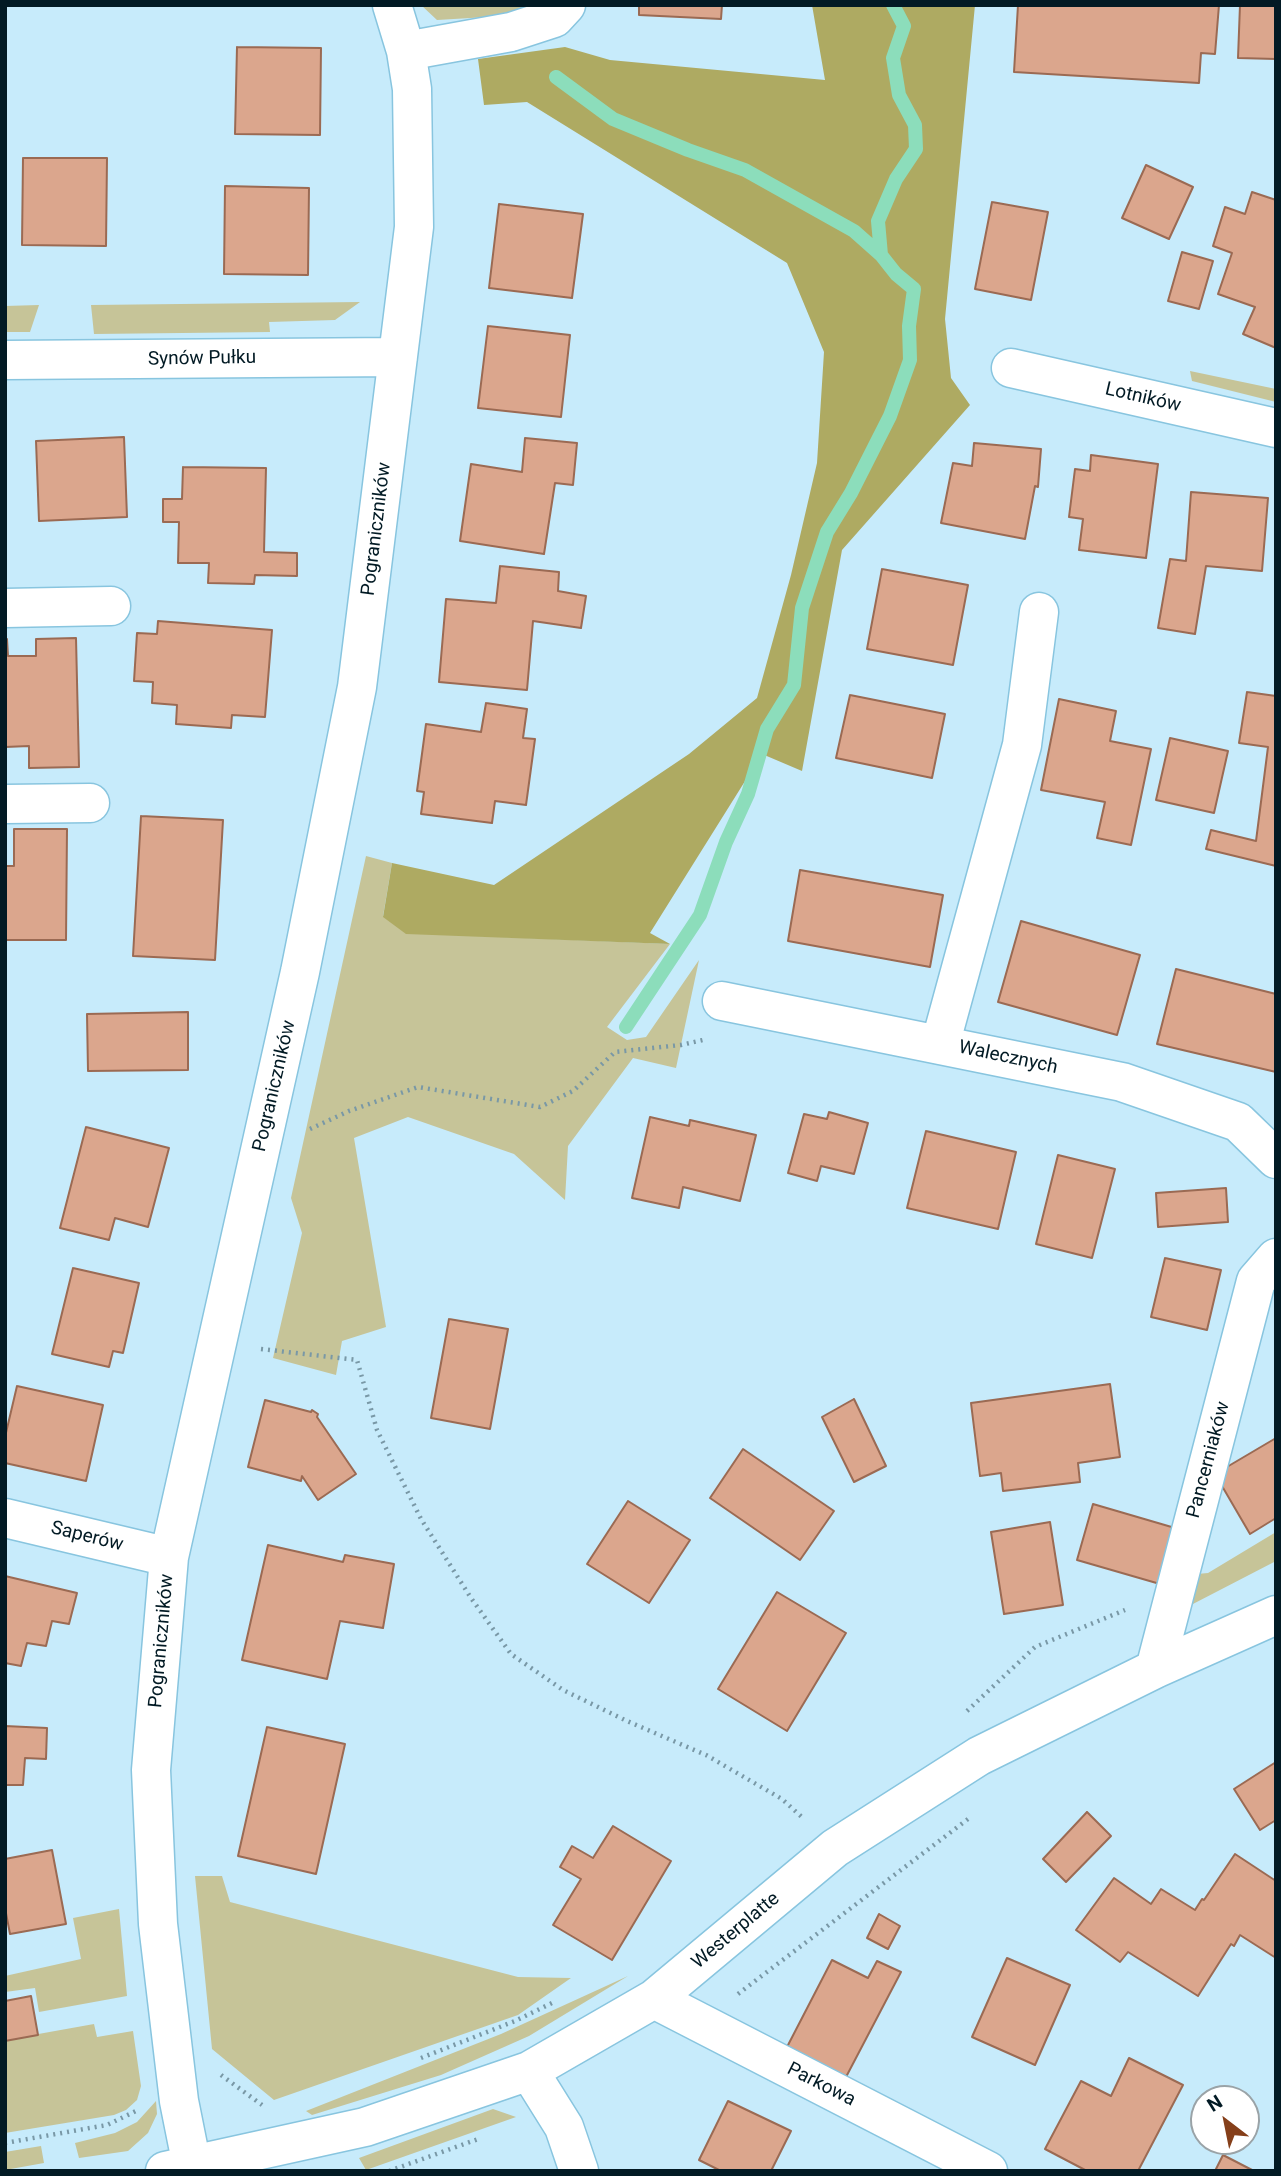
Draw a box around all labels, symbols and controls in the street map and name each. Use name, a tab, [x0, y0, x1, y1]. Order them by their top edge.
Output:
street label: Synów Pułku	[148, 347, 256, 371]
street label: Lotników	[1103, 378, 1183, 418]
street label: Pograniczników	[358, 461, 396, 597]
street label: Pograniczników	[249, 1018, 301, 1154]
street label: Walecznych	[956, 1036, 1060, 1080]
street label: Pancerniaków	[1183, 1399, 1235, 1521]
street label: Saperów	[48, 1517, 126, 1557]
street label: Pograniczników	[145, 1573, 179, 1709]
street label: Westerplatte	[688, 1888, 784, 1974]
street label: Parkowa	[783, 2058, 859, 2112]
north arrow	[1190, 2085, 1260, 2155]
text: N	[1203, 2090, 1226, 2117]

